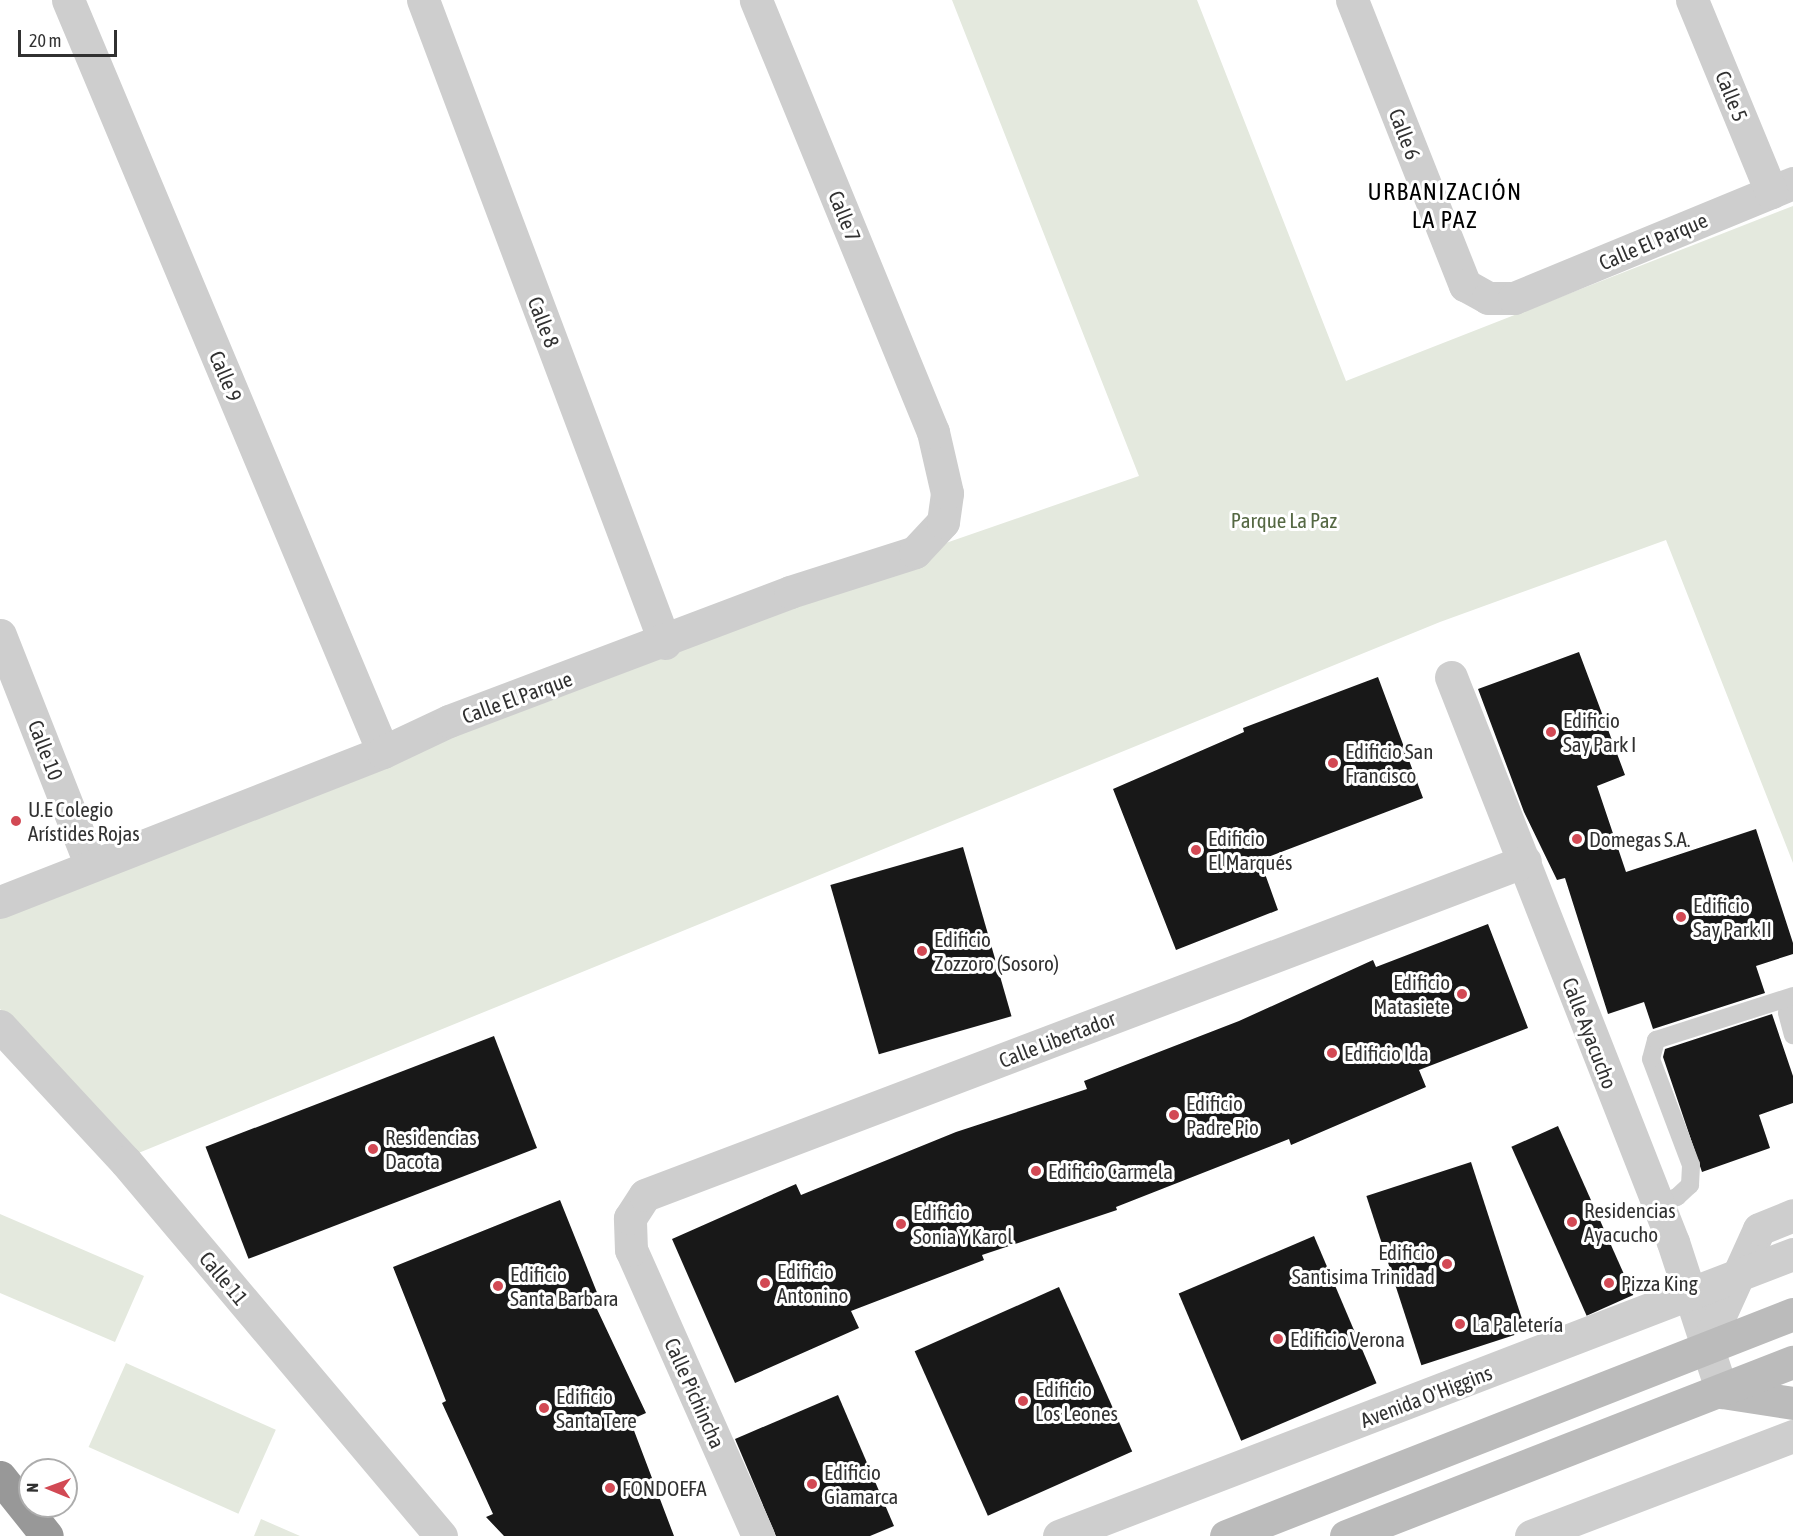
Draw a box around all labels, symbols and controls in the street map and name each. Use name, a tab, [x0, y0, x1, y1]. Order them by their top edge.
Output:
scale bar	[21, 18, 120, 56]
text: 20 m	[29, 30, 61, 51]
street label: Calle 5	[1710, 67, 1754, 125]
street label: Calle 6	[1384, 105, 1426, 163]
district label: URBANIZACIÓN LA PAZ	[1367, 178, 1523, 234]
street label: Calle 7	[823, 187, 867, 245]
street label: Calle El Parque	[1595, 207, 1711, 275]
street label: Calle 8	[523, 293, 565, 351]
street label: Calle 9	[204, 347, 248, 405]
park label: Parque La Paz	[1231, 507, 1337, 533]
street label: Calle El Parque	[458, 665, 576, 729]
place label: Edificio Say Park I	[1563, 707, 1636, 757]
street label: Calle 10	[23, 716, 69, 784]
marker: Edificio Say Park I	[1544, 725, 1558, 739]
place label: Edificio San Francisco	[1345, 738, 1433, 788]
marker: Edificio San Francisco	[1326, 756, 1340, 770]
place label: U.E Colegio Arístides Rojas	[28, 796, 140, 846]
marker: U.E Colegio Arístides Rojas	[9, 814, 23, 828]
place label: Edificio El Marqués	[1208, 825, 1292, 875]
place label: Domegas S.A.	[1589, 826, 1691, 852]
marker: Domegas S.A.	[1570, 832, 1584, 846]
marker: Edificio El Marqués	[1189, 843, 1203, 857]
place label: Edificio Say Park II	[1693, 892, 1772, 942]
marker: Edificio Say Park II	[1674, 910, 1688, 924]
place label: Edificio Zozzoro (Sosoro)	[934, 926, 1059, 976]
marker: Edificio Zozzoro (Sosoro)	[915, 944, 929, 958]
place label: Edificio Matasiete	[1373, 969, 1450, 1019]
street label: Calle Ayacucho	[1557, 974, 1623, 1092]
marker: Edificio Matasiete	[1455, 987, 1469, 1001]
street label: Calle Libertador	[995, 1005, 1119, 1073]
place label: Edificio Ida	[1344, 1040, 1429, 1066]
marker: Edificio Ida	[1325, 1046, 1339, 1060]
place label: Edificio Padre Pio	[1186, 1090, 1259, 1140]
marker: Edificio Padre Pio	[1167, 1108, 1181, 1122]
place label: Residencias Dacota	[385, 1124, 477, 1174]
marker: Residencias Dacota	[366, 1142, 380, 1156]
place label: Edificio Carmela	[1048, 1158, 1173, 1184]
marker: Edificio Carmela	[1029, 1164, 1043, 1178]
place label: Residencias Ayacucho	[1584, 1197, 1676, 1247]
place label: Edificio Sonia Y Karol	[913, 1199, 1013, 1249]
marker: Residencias Ayacucho	[1565, 1215, 1579, 1229]
marker: Edificio Sonia Y Karol	[894, 1217, 908, 1231]
place label: Edificio Santisima Trinidad	[1292, 1239, 1435, 1289]
street label: Calle 11	[194, 1246, 254, 1310]
marker: Edificio Santisima Trinidad	[1440, 1257, 1454, 1271]
place label: Edificio Antonino	[777, 1258, 848, 1308]
place label: Edificio Santa Barbara	[510, 1261, 619, 1311]
place label: Pizza King	[1621, 1270, 1698, 1296]
marker: Edificio Antonino	[758, 1276, 772, 1290]
marker: Pizza King	[1602, 1276, 1616, 1290]
marker: Edificio Santa Barbara	[491, 1279, 505, 1293]
place label: La Paletería	[1472, 1311, 1563, 1337]
marker: La Paletería	[1453, 1317, 1467, 1331]
place label: Edificio Verona	[1290, 1326, 1405, 1352]
marker: Edificio Verona	[1271, 1332, 1285, 1346]
street label: Calle Pichincha	[660, 1334, 730, 1452]
street label: Avenida O'Higgins	[1357, 1359, 1495, 1433]
place label: Edificio Los Leones	[1035, 1376, 1118, 1426]
place label: Edificio Santa Tere	[556, 1383, 637, 1433]
marker: Edificio Los Leones	[1016, 1394, 1030, 1408]
marker: Edificio Santa Tere	[537, 1401, 551, 1415]
north arrow	[18, 1458, 78, 1518]
place label: Edificio Giamarca	[824, 1459, 898, 1509]
place label: FONDOEFA	[622, 1475, 706, 1501]
marker: Edificio Giamarca	[805, 1477, 819, 1491]
marker: FONDOEFA	[603, 1481, 617, 1495]
text: N	[23, 1483, 41, 1493]

